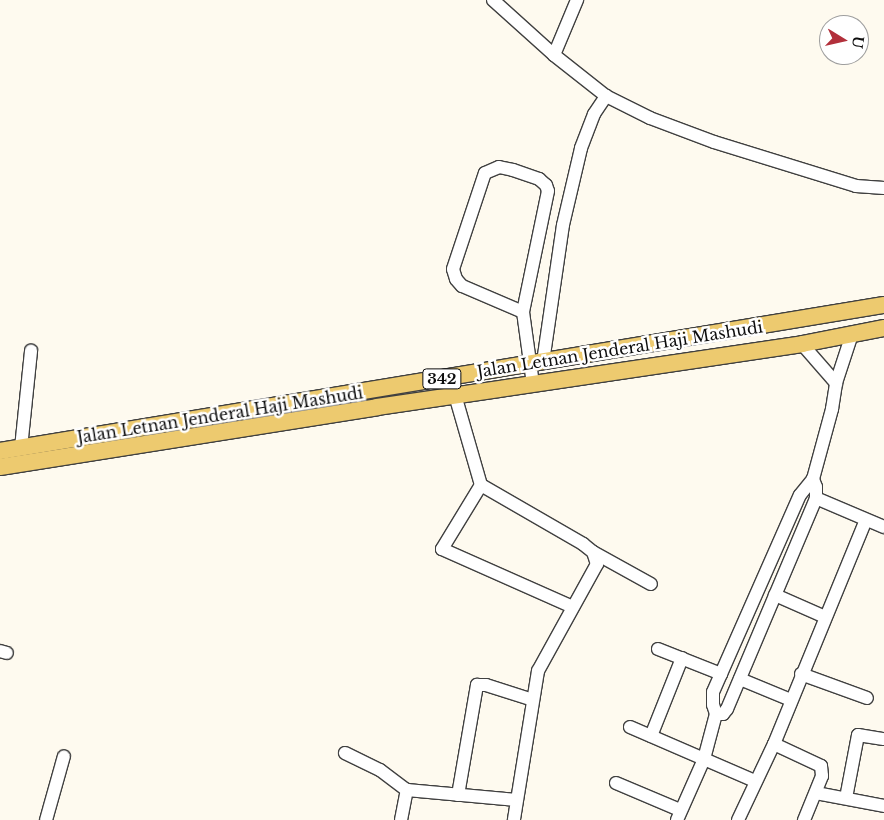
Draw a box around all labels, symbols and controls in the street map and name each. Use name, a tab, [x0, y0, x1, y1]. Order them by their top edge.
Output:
north arrow	[819, 15, 869, 65]
text: U	[848, 35, 868, 50]
street label: Jalan Letnan Jenderal Haji Mashudi	[476, 317, 764, 381]
road number: 342	[422, 366, 462, 392]
street label: Jalan Letnan Jenderal Haji Mashudi	[76, 383, 364, 447]

